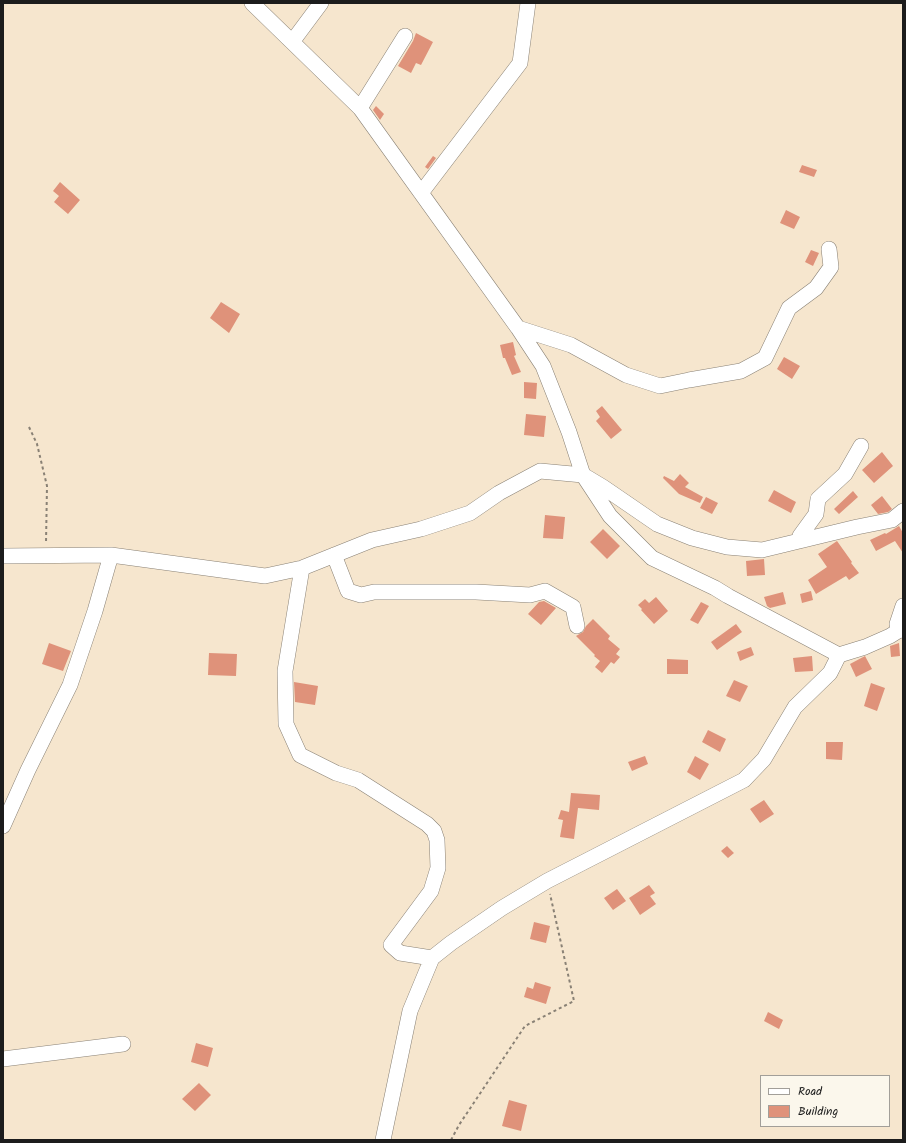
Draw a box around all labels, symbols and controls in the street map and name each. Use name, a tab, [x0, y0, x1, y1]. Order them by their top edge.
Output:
legend	[760, 1075, 890, 1127]
text: Road	[798, 1082, 822, 1101]
text: Building	[798, 1102, 838, 1121]

